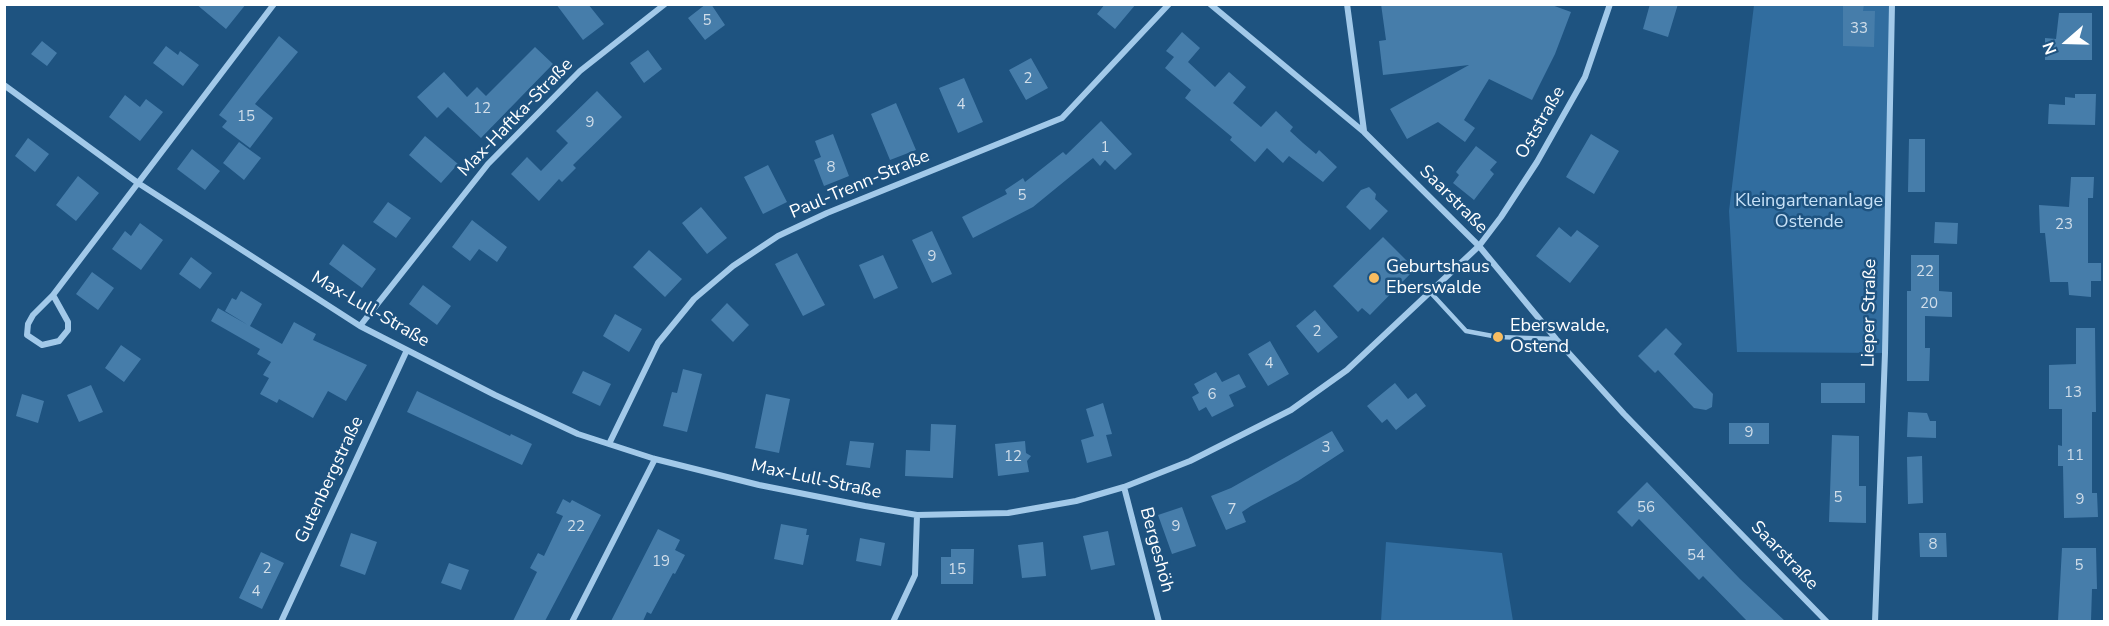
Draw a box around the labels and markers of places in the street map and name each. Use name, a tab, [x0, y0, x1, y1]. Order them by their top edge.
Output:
place label: Geburtshaus Eberswalde	[1386, 257, 1490, 300]
marker: Geburtshaus Eberswalde	[1367, 271, 1381, 285]
place label: Eberswalde, Ostend	[1510, 316, 1609, 358]
marker: Eberswalde, Ostend	[1491, 330, 1505, 344]

